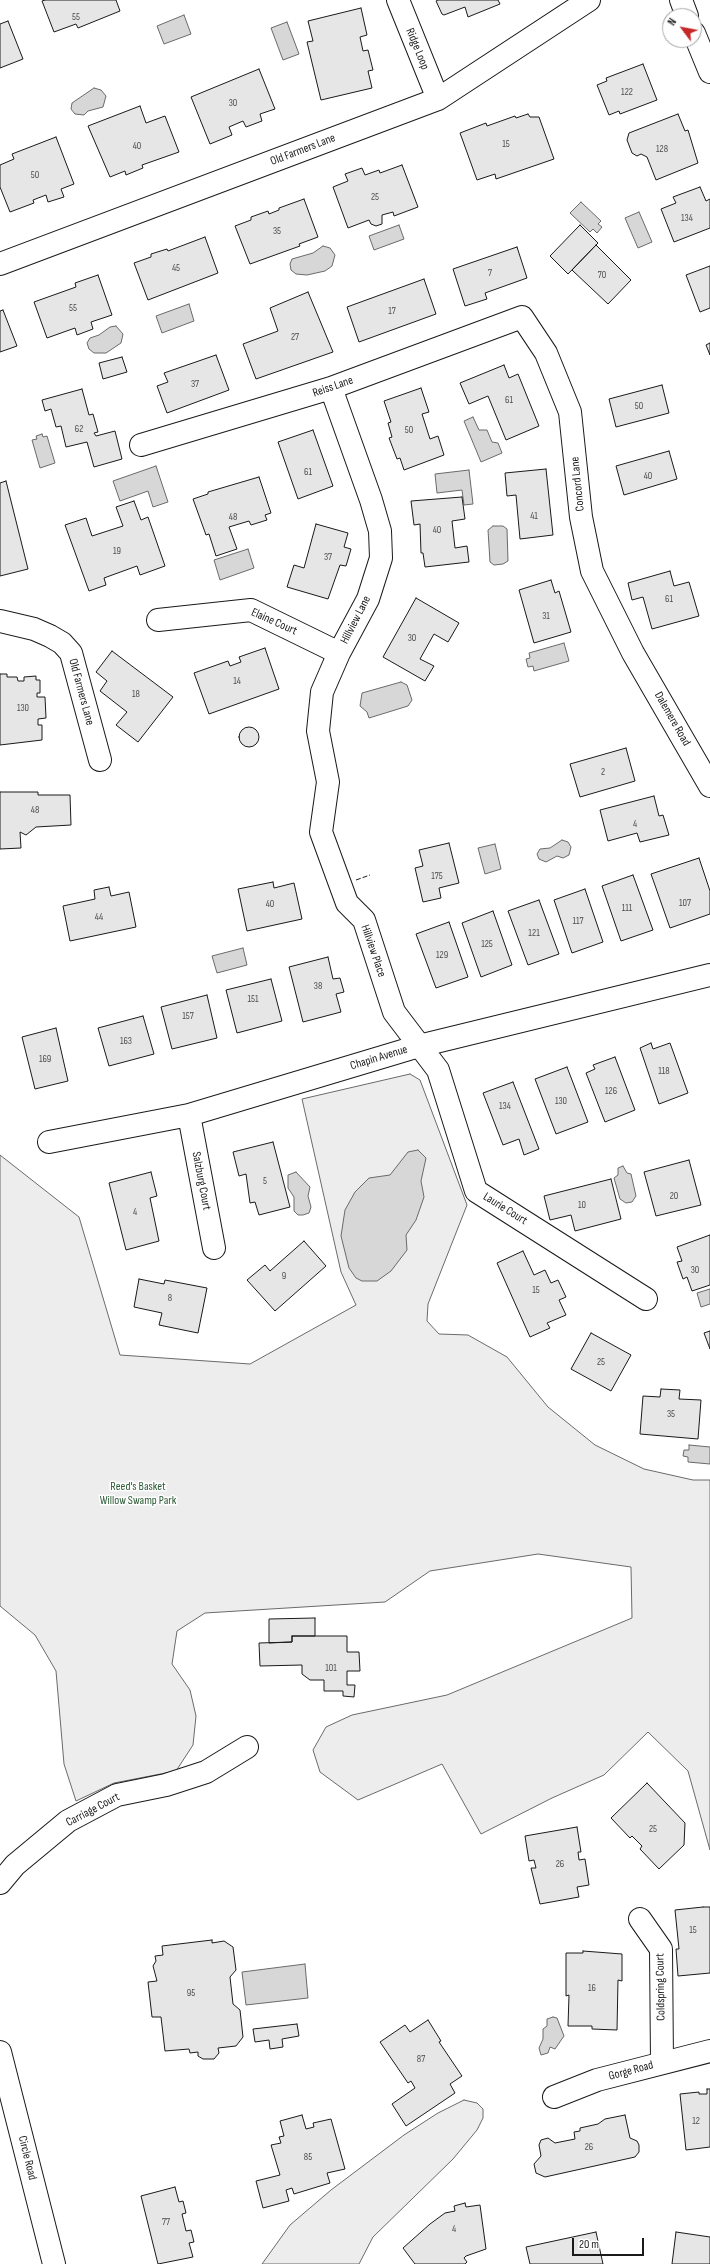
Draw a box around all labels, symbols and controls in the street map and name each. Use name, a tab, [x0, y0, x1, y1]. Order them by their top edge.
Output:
north arrow	[662, 8, 702, 48]
house number: 55	[72, 11, 80, 23]
text: N	[665, 16, 679, 28]
street label: Ridge Loop	[402, 26, 432, 72]
house number: 122	[621, 86, 633, 98]
house number: 30	[229, 97, 237, 109]
street label: Old Farmers Lane	[268, 131, 338, 169]
house number: 15	[502, 138, 510, 150]
house number: 40	[133, 140, 141, 152]
house number: 128	[656, 143, 668, 155]
house number: 50	[31, 169, 39, 181]
house number: 25	[371, 191, 379, 203]
house number: 134	[681, 212, 693, 224]
house number: 35	[273, 225, 281, 237]
house number: 45	[172, 262, 180, 274]
house number: 7	[488, 267, 492, 279]
house number: 70	[598, 269, 606, 281]
house number: 55	[69, 302, 77, 314]
house number: 17	[388, 305, 396, 317]
house number: 27	[291, 331, 299, 343]
street label: Reiss Lane	[311, 373, 355, 401]
house number: 37	[191, 378, 199, 390]
house number: 61	[505, 394, 513, 406]
house number: 50	[635, 400, 643, 412]
house number: 62	[75, 423, 83, 435]
house number: 50	[405, 424, 413, 436]
street label: Concord Lane	[568, 456, 588, 512]
house number: 61	[304, 466, 312, 478]
house number: 40	[644, 470, 652, 482]
house number: 41	[530, 510, 538, 522]
house number: 48	[229, 511, 237, 523]
house number: 40	[433, 524, 441, 536]
house number: 19	[113, 545, 121, 557]
house number: 37	[324, 551, 332, 563]
house number: 61	[665, 593, 673, 605]
street label: Hillview Lane	[338, 594, 374, 646]
street label: Elaine Court	[249, 605, 299, 639]
house number: 31	[542, 610, 550, 622]
house number: 30	[408, 632, 416, 644]
street label: Old Farmers Lane	[65, 657, 97, 727]
house number: 14	[233, 675, 241, 687]
house number: 18	[132, 688, 140, 700]
street label: Dalemere Road	[651, 689, 693, 749]
house number: 130	[17, 702, 29, 714]
house number: 2	[601, 766, 605, 778]
house number: 48	[31, 804, 39, 816]
house number: 4	[633, 818, 637, 830]
house number: 175	[431, 870, 443, 882]
house number: 107	[679, 897, 691, 909]
house number: 40	[266, 898, 274, 910]
house number: 111	[622, 902, 632, 914]
house number: 44	[95, 911, 103, 923]
house number: 117	[573, 915, 583, 927]
street label: Hillview Place	[357, 923, 389, 979]
house number: 121	[528, 927, 540, 939]
house number: 125	[481, 938, 493, 950]
house number: 129	[436, 949, 448, 961]
house number: 38	[314, 980, 322, 992]
house number: 151	[247, 993, 259, 1005]
house number: 157	[182, 1010, 194, 1022]
house number: 163	[120, 1035, 132, 1047]
street label: Chapin Avenue	[349, 1042, 409, 1074]
house number: 169	[39, 1053, 51, 1065]
house number: 118	[658, 1065, 670, 1077]
house number: 126	[605, 1085, 617, 1097]
house number: 130	[555, 1095, 567, 1107]
house number: 134	[499, 1100, 511, 1112]
street label: Salzburg Court	[188, 1151, 214, 1211]
house number: 5	[263, 1175, 267, 1187]
street label: Laurie Court	[480, 1190, 530, 1228]
house number: 20	[670, 1190, 678, 1202]
house number: 10	[578, 1199, 586, 1211]
house number: 4	[133, 1206, 137, 1218]
house number: 30	[691, 1264, 699, 1276]
house number: 9	[282, 1270, 286, 1282]
house number: 15	[532, 1284, 540, 1296]
house number: 8	[168, 1292, 172, 1304]
house number: 25	[597, 1356, 605, 1368]
house number: 35	[667, 1408, 675, 1420]
park label: Reed's Basket Willow Swamp Park	[100, 1480, 176, 1508]
house number: 101	[325, 1662, 337, 1674]
street label: Carriage Court	[64, 1790, 122, 1830]
house number: 25	[649, 1823, 657, 1835]
house number: 26	[556, 1858, 564, 1870]
house number: 15	[689, 1924, 697, 1936]
street label: Coldspring Court	[653, 1953, 669, 2021]
house number: 16	[588, 1982, 596, 1994]
house number: 95	[187, 1987, 195, 1999]
house number: 87	[417, 2053, 425, 2065]
street label: Gorge Road	[607, 2058, 655, 2084]
house number: 12	[692, 2115, 700, 2127]
street label: Circle Road	[15, 2134, 39, 2182]
house number: 26	[585, 2141, 593, 2153]
house number: 85	[304, 2151, 312, 2163]
house number: 77	[162, 2216, 170, 2228]
house number: 4	[452, 2223, 456, 2235]
scale bar	[574, 2230, 646, 2256]
text: 20 m	[579, 2237, 599, 2252]

